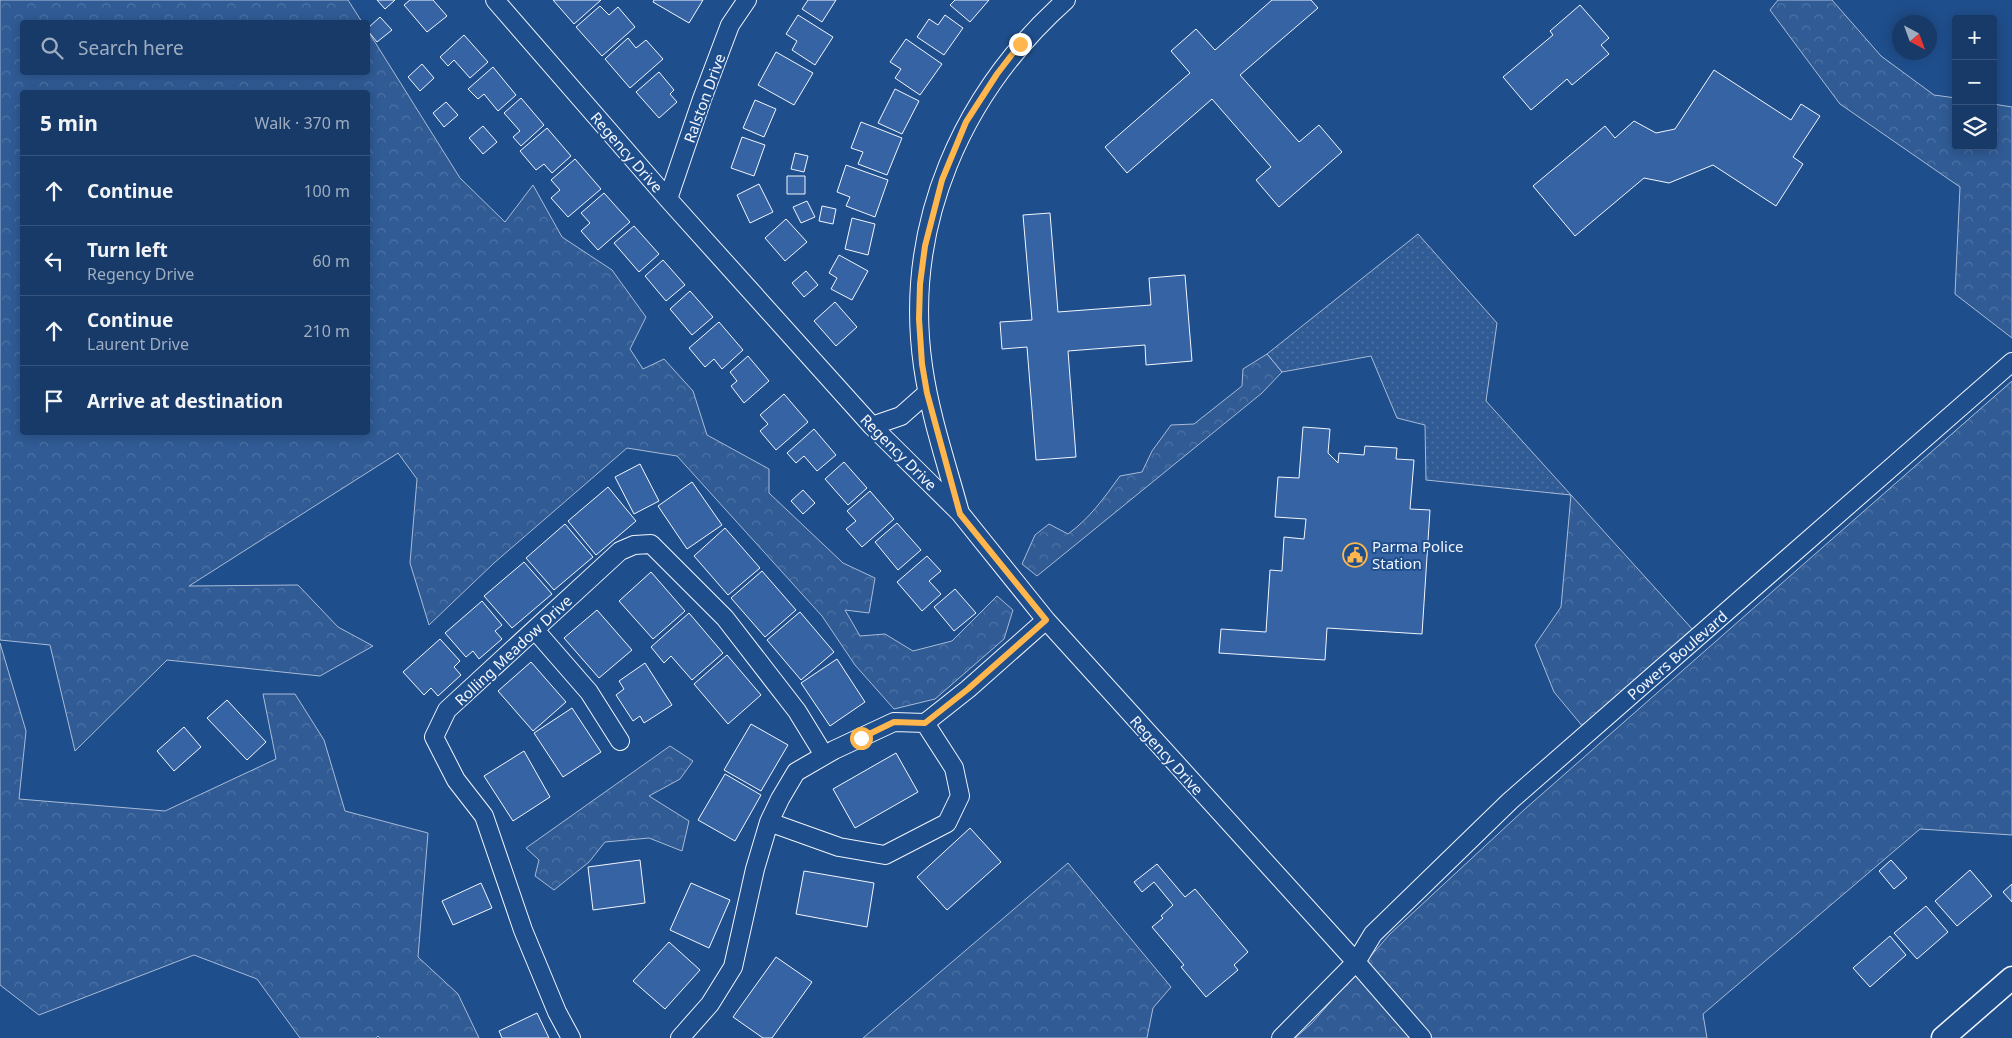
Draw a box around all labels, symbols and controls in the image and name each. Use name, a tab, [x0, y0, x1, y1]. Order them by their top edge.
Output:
north arrow	[1892, 15, 1937, 60]
map controls	[1952, 15, 1997, 150]
button: +	[1952, 15, 1997, 60]
search box	[20, 20, 370, 75]
route end	[1009, 33, 1032, 56]
icon: search	[38, 34, 66, 62]
text: Search here	[78, 35, 184, 61]
street label: Ralston Drive	[679, 51, 729, 145]
button: −	[1952, 60, 1997, 105]
button: layers	[1952, 105, 1997, 150]
street label: Regency Drive	[586, 107, 668, 197]
text: 5 min	[40, 109, 98, 137]
text: Walk · 370 m	[255, 112, 350, 134]
icon: ahead	[40, 177, 68, 205]
text: Continue	[87, 178, 173, 204]
text: 100 m	[303, 180, 350, 202]
text: Turn left	[87, 237, 168, 263]
icon: left	[40, 247, 68, 275]
text: 60 m	[313, 250, 350, 272]
text: Regency Drive	[87, 263, 194, 285]
text: Continue	[87, 307, 173, 333]
icon: ahead	[40, 317, 68, 345]
text: 210 m	[303, 320, 350, 342]
text: Laurent Drive	[87, 333, 189, 355]
icon: arrive	[40, 387, 68, 415]
text: Arrive at destination	[87, 388, 283, 414]
street label: Regency Drive	[856, 409, 942, 495]
place label: Parma Police Station	[1372, 536, 1464, 573]
public building icon: Parma Police Station	[1342, 542, 1368, 568]
street label: Rolling Meadow Drive	[450, 590, 576, 710]
street label: Powers Boulevard	[1623, 606, 1731, 704]
street label: Regency Drive	[1126, 711, 1208, 799]
route start	[850, 727, 873, 750]

